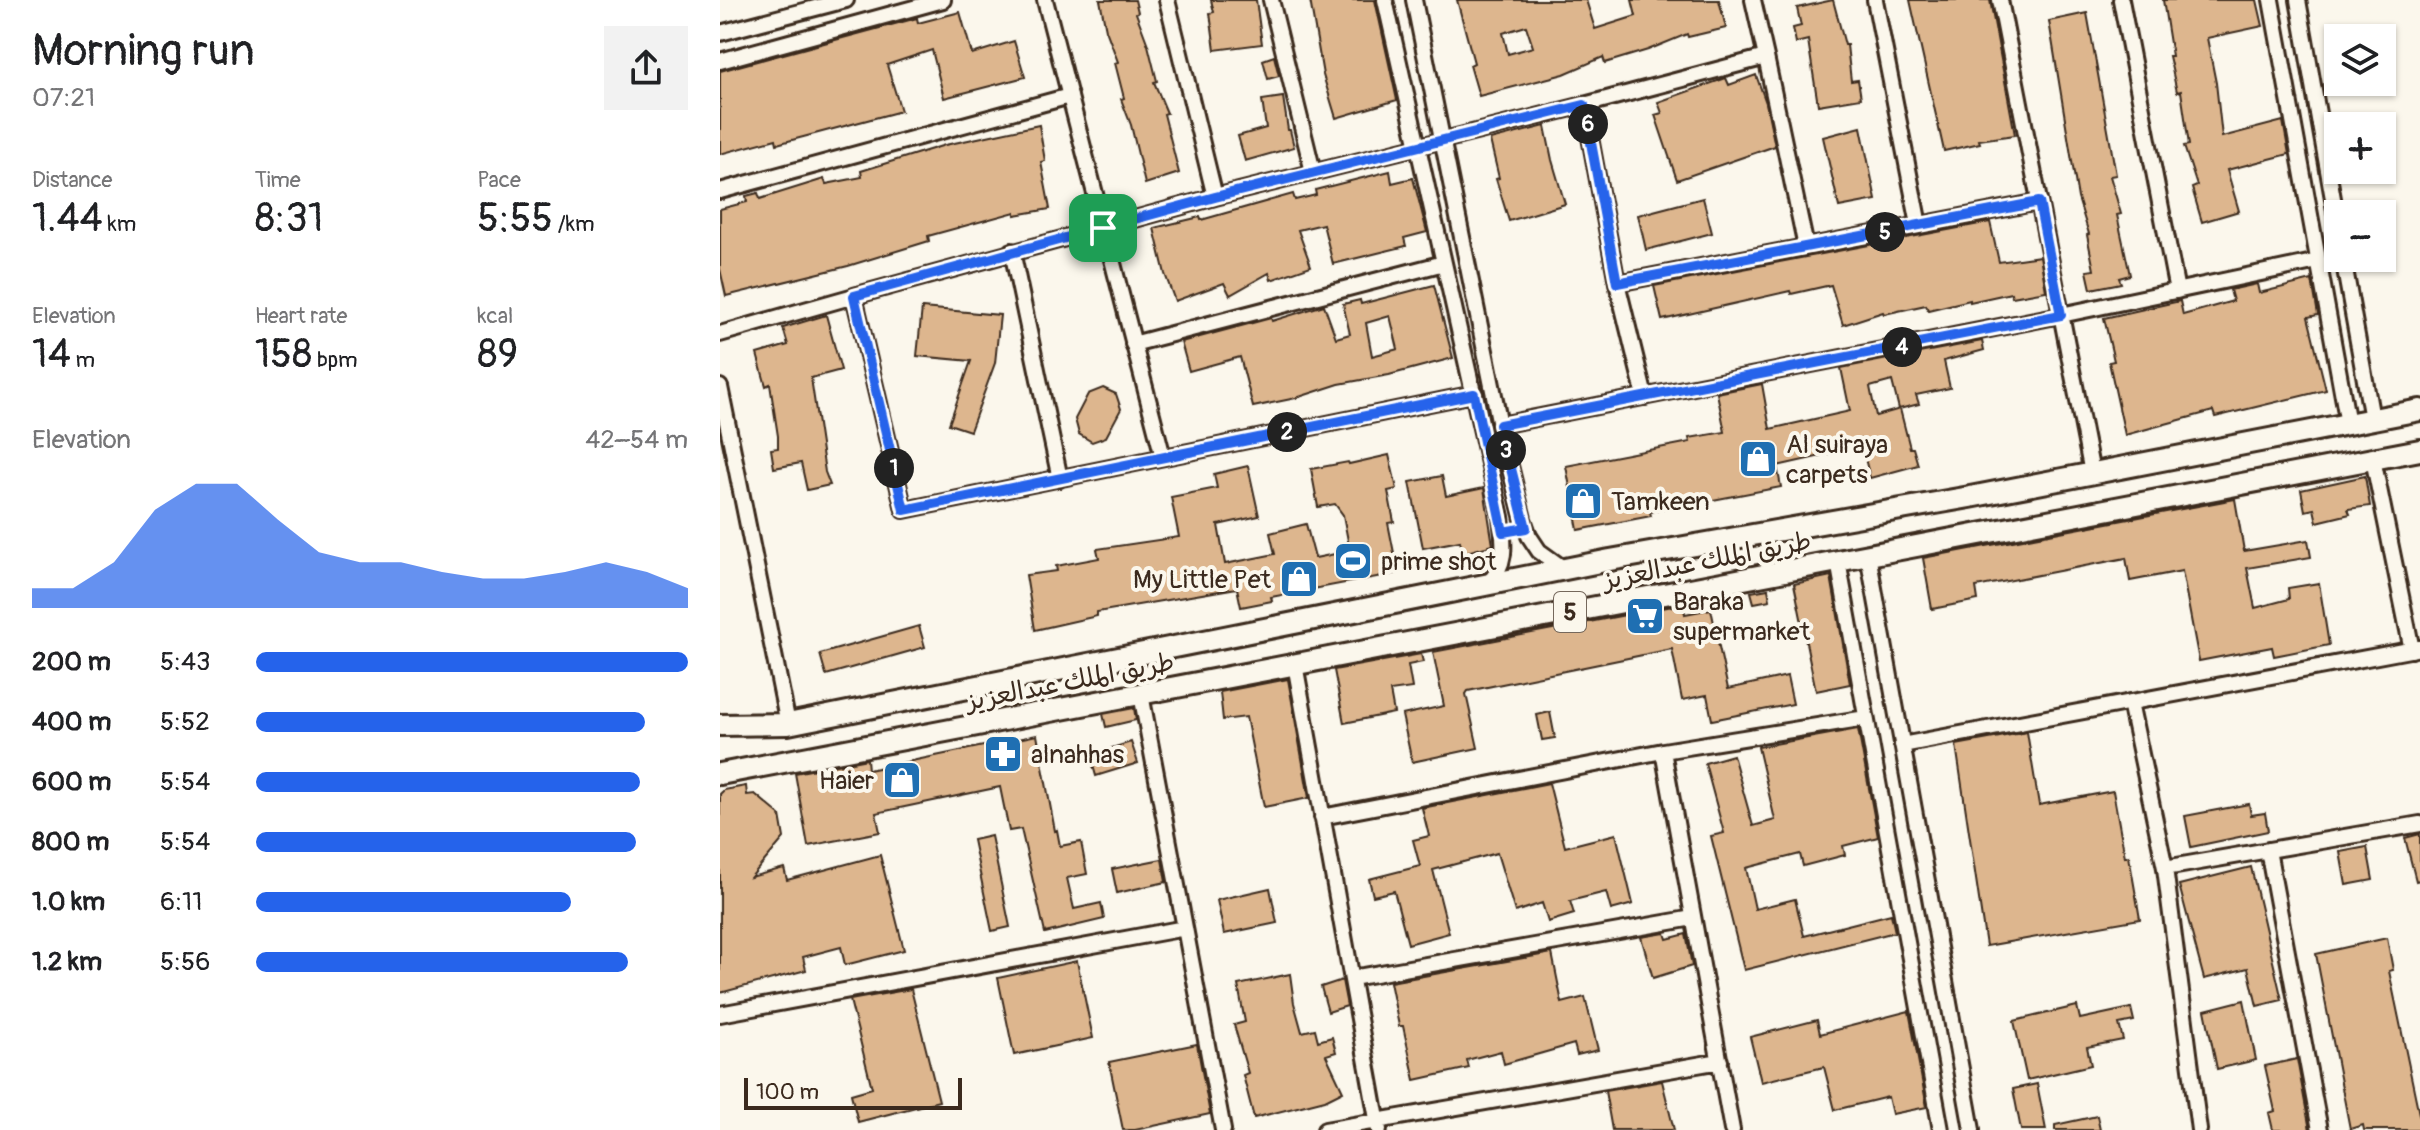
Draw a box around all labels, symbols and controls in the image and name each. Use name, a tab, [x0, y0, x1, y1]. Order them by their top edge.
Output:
text: Morning run	[32, 24, 255, 79]
map controls	[2324, 24, 2396, 272]
button: layers	[2324, 24, 2396, 96]
button: share	[604, 26, 688, 110]
text: 07:21	[32, 82, 95, 114]
pin: 6	[1568, 104, 1608, 144]
text: 6	[1582, 110, 1594, 138]
button: +	[2324, 112, 2396, 184]
text: Distance	[32, 166, 112, 194]
text: Time	[255, 166, 301, 194]
text: Pace	[477, 166, 521, 194]
text: 1.44	[32, 194, 103, 243]
text: 8:31	[255, 194, 323, 243]
text: 5:55	[477, 194, 553, 243]
pin	[1069, 194, 1137, 262]
button: −	[2324, 200, 2396, 272]
icon: arrive	[1081, 206, 1125, 250]
text: km	[103, 210, 136, 238]
text: /km	[553, 210, 594, 238]
pin: 5	[1865, 212, 1905, 252]
text: 5	[1879, 218, 1891, 246]
text: Elevation	[32, 302, 116, 330]
text: Heart rate	[255, 302, 347, 330]
text: kcal	[477, 302, 513, 330]
pin: 4	[1882, 327, 1922, 367]
text: 14	[32, 330, 71, 379]
text: 158	[255, 330, 312, 379]
text: 89	[477, 330, 518, 379]
text: 4	[1896, 333, 1908, 361]
text: m	[71, 346, 95, 374]
text: bpm	[312, 346, 358, 374]
pin: 2	[1267, 412, 1307, 452]
text: 2	[1281, 418, 1293, 446]
text: Elevation	[32, 424, 131, 456]
text: 42–54 m	[585, 424, 688, 456]
place label: Al suiraya carpets	[1786, 429, 1888, 491]
pin: 3	[1486, 430, 1526, 470]
text: 3	[1500, 436, 1512, 464]
shop icon: Al suiraya carpets	[1737, 438, 1779, 480]
pin: 1	[874, 448, 914, 488]
text: 1	[890, 454, 898, 482]
shop icon: Tamkeen	[1562, 480, 1604, 522]
place label: Tamkeen	[1611, 486, 1710, 518]
street label: طريق الملك عبدالعزيز	[1598, 525, 1814, 597]
sports icon: prime shot	[1332, 540, 1374, 582]
place label: prime shot	[1381, 546, 1497, 578]
shop icon: My Little Pet	[1278, 558, 1320, 600]
place label: My Little Pet	[1133, 564, 1272, 596]
place label: Baraka supermarket	[1673, 586, 1811, 648]
road number: 5	[1554, 592, 1586, 632]
supermarket icon: Baraka supermarket	[1624, 595, 1666, 637]
text: 200 m	[32, 646, 111, 678]
text: 5:43	[160, 646, 211, 678]
street label: طريق الملك عبدالعزيز	[961, 646, 1177, 718]
text: 400 m	[32, 706, 111, 738]
text: 5:52	[160, 706, 210, 738]
pharmacy icon: alnahhas	[982, 733, 1024, 775]
place label: alnahhas	[1031, 739, 1125, 771]
shop icon: Haier	[881, 759, 923, 801]
place label: Haier	[819, 765, 875, 797]
text: 600 m	[32, 766, 111, 798]
text: 5:54	[160, 766, 210, 798]
text: 800 m	[32, 826, 109, 858]
text: 5:54	[160, 826, 210, 858]
text: 1.0 km	[32, 886, 105, 918]
text: 6:11	[160, 886, 202, 918]
text: 1.2 km	[32, 946, 102, 978]
text: 5:56	[160, 946, 210, 978]
scale bar	[744, 1074, 962, 1110]
text: 100 m	[756, 1078, 819, 1106]

